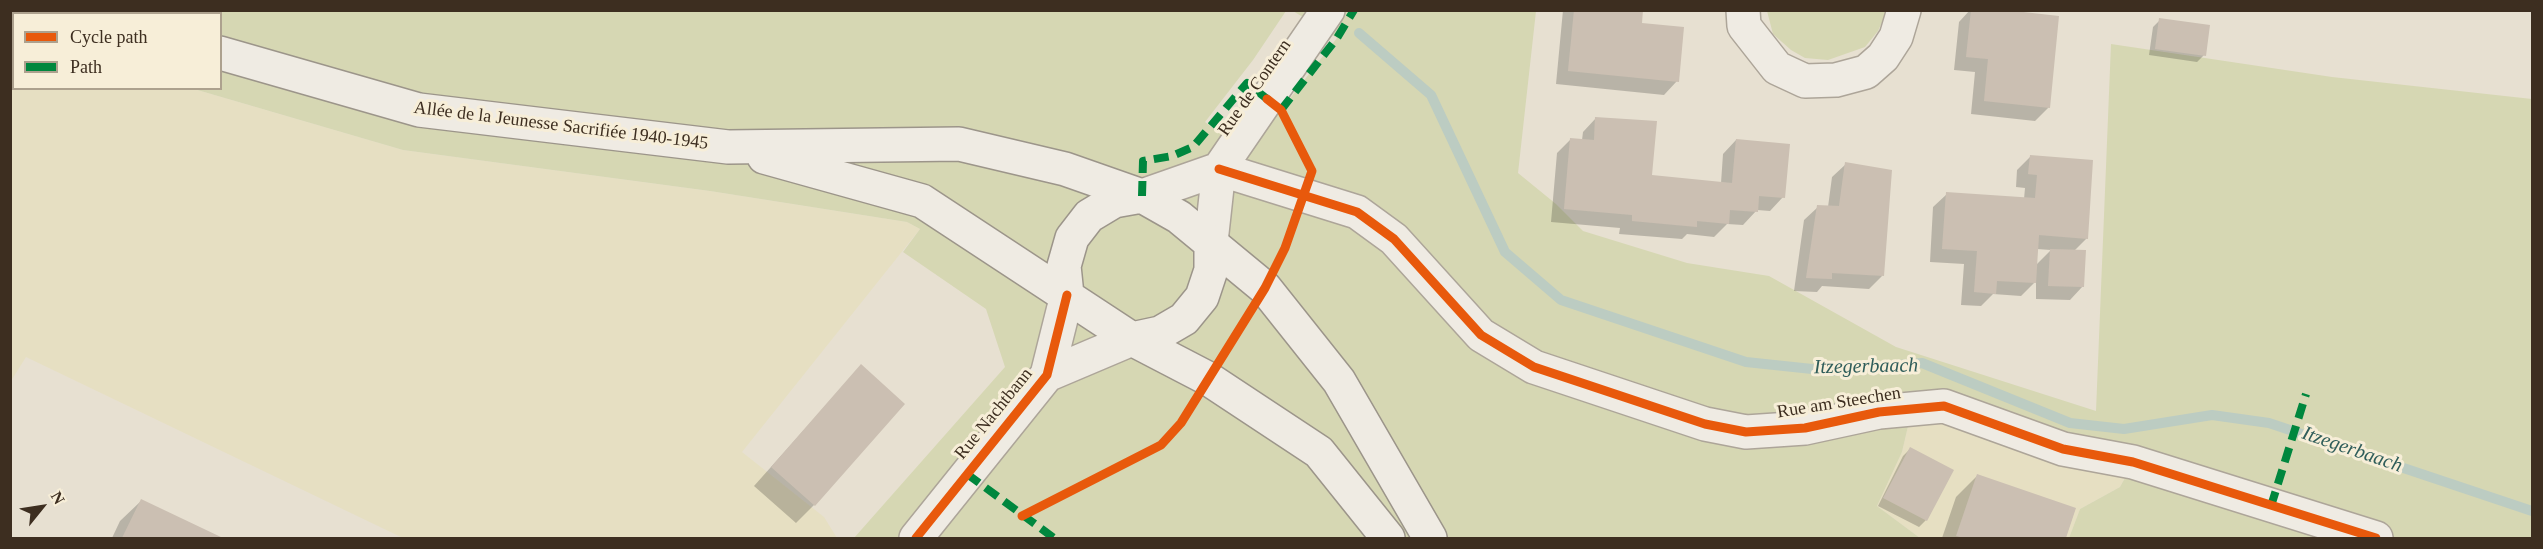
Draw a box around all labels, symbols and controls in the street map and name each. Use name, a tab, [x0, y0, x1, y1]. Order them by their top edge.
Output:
legend	[12, 12, 222, 90]
text: Cycle path	[70, 27, 147, 47]
street label: Rue de Contern	[1214, 36, 1296, 140]
text: Path	[70, 57, 102, 77]
street label: Allée de la Jeunesse Sacrifiée 1940-1945	[413, 97, 709, 155]
water label: Itzegerbaach	[1814, 354, 1918, 380]
street label: Rue Nachtbann	[951, 364, 1037, 464]
street label: Rue am Steechen	[1776, 383, 1902, 423]
water label: Itzegerbaach	[2299, 422, 2405, 478]
north arrow	[12, 477, 72, 537]
text: N	[48, 488, 68, 507]

